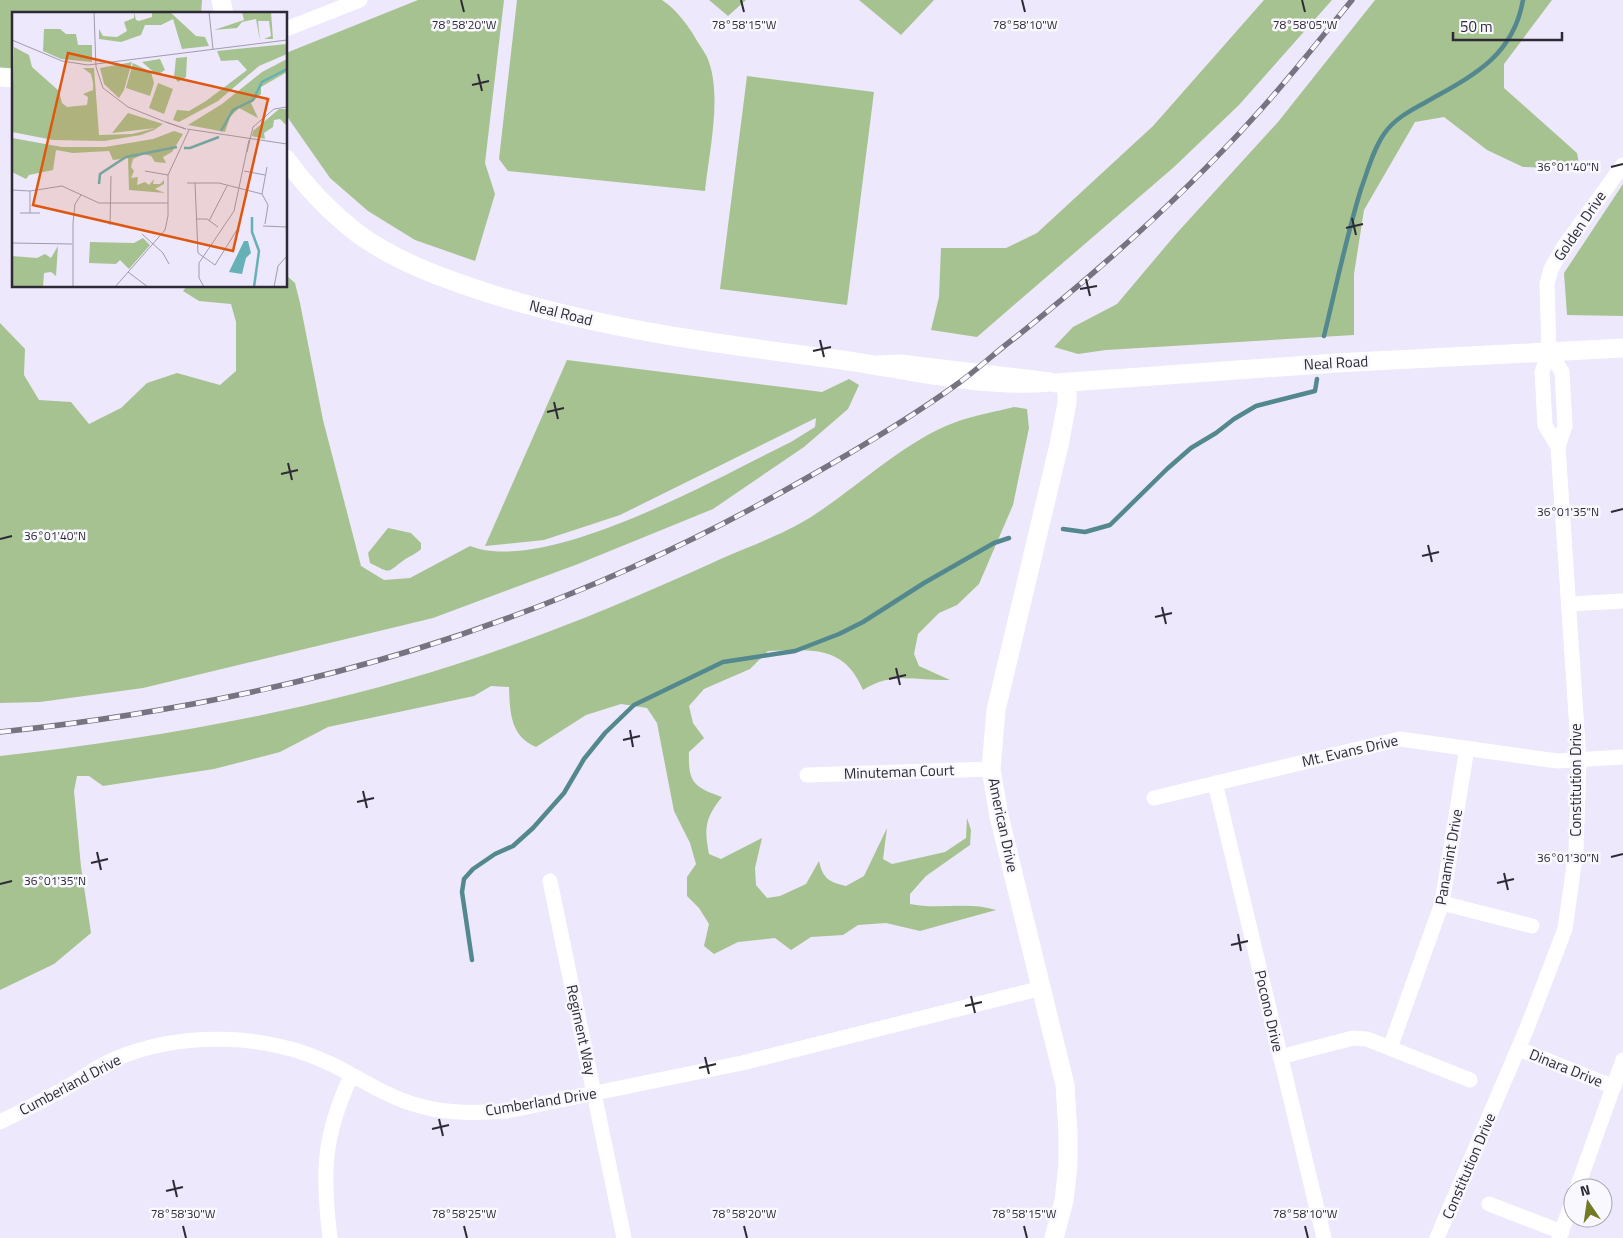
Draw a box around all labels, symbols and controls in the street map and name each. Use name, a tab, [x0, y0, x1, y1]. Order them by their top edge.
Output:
scale bar	[1453, 10, 1562, 42]
inset map	[12, 12, 288, 288]
text: 78°58'20"W	[432, 15, 497, 34]
text: 78°58'15"W	[712, 15, 777, 34]
text: 78°58'10"W	[993, 15, 1058, 34]
text: 78°58'05"W	[1273, 15, 1338, 34]
text: 50 m	[1460, 15, 1493, 38]
text: 36°01'40"N	[1537, 157, 1599, 176]
street label: Golden Drive	[1548, 186, 1612, 265]
street label: Neal Road	[527, 294, 595, 331]
street label: Neal Road	[1303, 349, 1369, 376]
text: 36°01'35"N	[1537, 502, 1599, 521]
text: 36°01'40"N	[24, 526, 86, 545]
street label: Constitution Drive	[1564, 723, 1587, 837]
street label: Mt. Evans Drive	[1299, 728, 1400, 773]
street label: Minuteman Court	[843, 758, 955, 785]
street label: American Drive	[982, 776, 1025, 874]
street label: Panamint Drive	[1429, 807, 1468, 907]
text: 36°01'30"N	[1537, 848, 1599, 867]
text: 36°01'35"N	[24, 871, 86, 890]
street label: Pocono Drive	[1249, 968, 1290, 1054]
street label: Regiment Way	[561, 982, 602, 1077]
street label: Dinara Drive	[1526, 1042, 1606, 1093]
street label: Cumberland Drive	[15, 1048, 125, 1121]
street label: Cumberland Drive	[484, 1081, 598, 1122]
street label: Constitution Drive	[1436, 1109, 1501, 1222]
north arrow	[1563, 1178, 1613, 1228]
text: N	[1578, 1179, 1592, 1201]
text: 78°58'30"W	[151, 1204, 216, 1223]
text: 78°58'25"W	[432, 1204, 497, 1223]
text: 78°58'20"W	[712, 1204, 777, 1223]
text: 78°58'15"W	[992, 1204, 1057, 1223]
text: 78°58'10"W	[1273, 1204, 1338, 1223]

